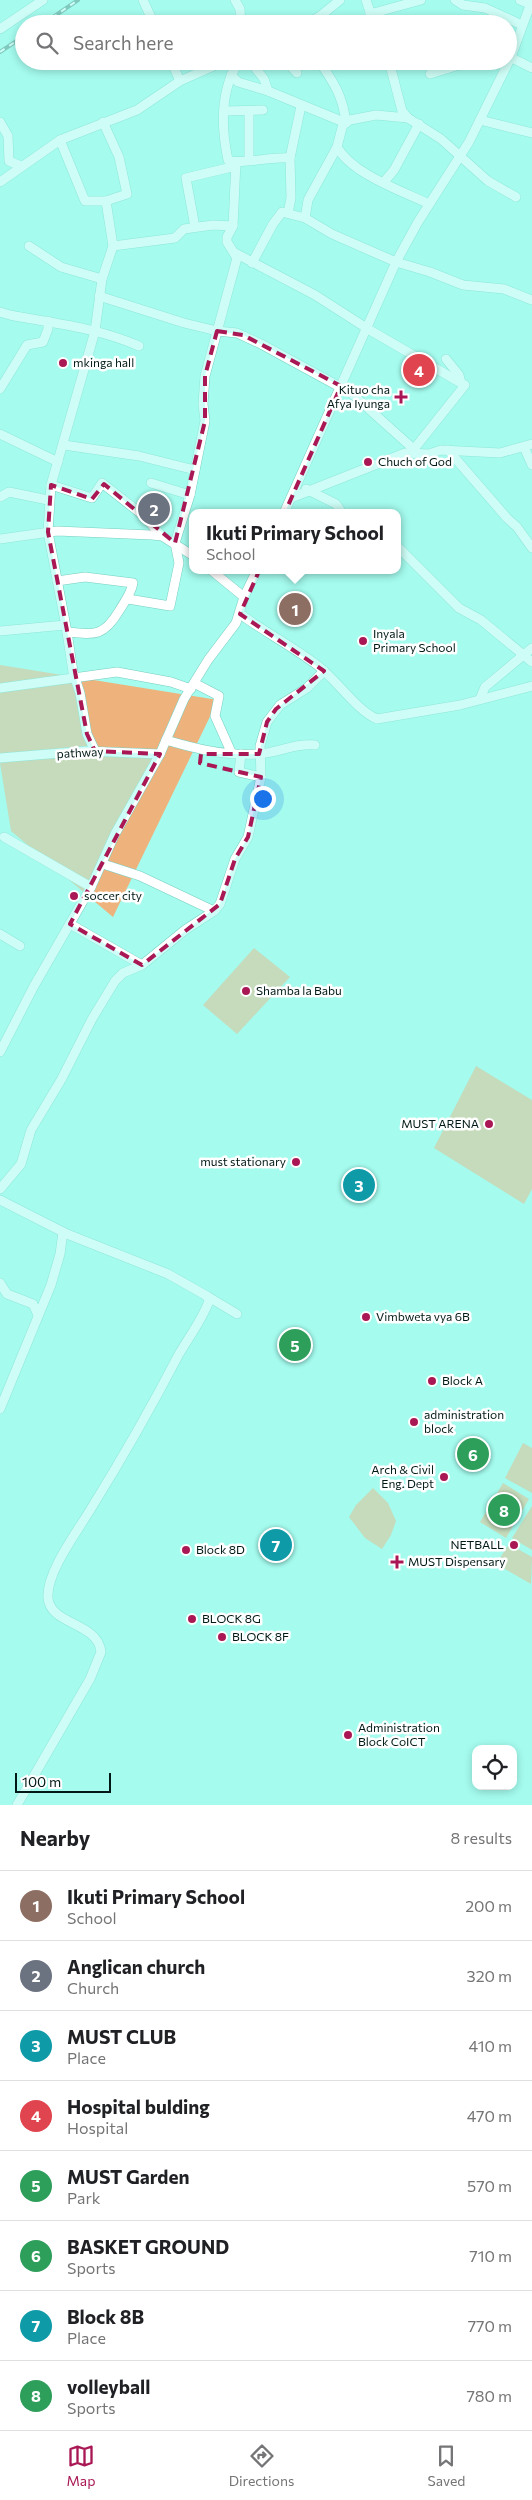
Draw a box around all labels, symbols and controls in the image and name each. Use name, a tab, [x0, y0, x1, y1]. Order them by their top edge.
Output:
search box	[15, 15, 517, 70]
icon: search	[33, 29, 61, 57]
text: Search here	[73, 31, 173, 54]
pin: 4	[403, 351, 435, 389]
place label: mkinga hall	[73, 355, 134, 369]
marker: mkinga hall	[57, 357, 69, 369]
place label: Kituo cha Afya Iyunga	[327, 382, 390, 410]
marker: Kituo cha Afya Iyunga	[394, 390, 408, 404]
place label: Chuch of God	[378, 454, 452, 468]
marker: Chuch of God	[362, 456, 374, 468]
pin: 2	[138, 490, 170, 528]
popup	[189, 509, 401, 574]
text: Ikuti Primary School	[206, 521, 384, 544]
text: School	[206, 544, 256, 563]
pin: 1	[279, 590, 311, 628]
place label: Inyala Primary School	[373, 626, 456, 654]
marker: Inyala Primary School	[357, 635, 369, 647]
street label: pathway	[56, 744, 104, 760]
your location	[250, 786, 276, 812]
place label: soccer city	[84, 888, 142, 902]
marker: soccer city	[68, 890, 80, 902]
place label: Shamba la Babu	[256, 983, 342, 997]
marker: Shamba la Babu	[240, 985, 252, 997]
place label: MUST ARENA	[401, 1116, 479, 1130]
marker: MUST ARENA	[483, 1118, 495, 1130]
place label: must stationary	[200, 1154, 286, 1168]
marker: must stationary	[290, 1156, 302, 1168]
pin: 3	[343, 1166, 375, 1204]
place label: Vimbweta vya 6B	[376, 1309, 470, 1323]
marker: Vimbweta vya 6B	[360, 1311, 372, 1323]
pin: 5	[279, 1326, 311, 1364]
place label: Block A	[442, 1373, 483, 1387]
marker: Block A	[426, 1375, 438, 1387]
place label: administration block	[424, 1407, 504, 1435]
marker: administration block	[408, 1416, 420, 1428]
pin: 6	[457, 1435, 489, 1473]
place label: Arch & Civil Eng. Dept	[371, 1462, 434, 1490]
marker: Arch & Civil Eng. Dept	[438, 1471, 450, 1483]
pin: 8	[488, 1491, 520, 1529]
pin: 7	[260, 1526, 292, 1564]
place label: NETBALL	[450, 1537, 504, 1551]
marker: NETBALL	[508, 1539, 520, 1551]
place label: Block 8D	[196, 1542, 245, 1556]
marker: Block 8D	[180, 1544, 192, 1556]
place label: MUST Dispensary	[408, 1554, 505, 1568]
marker: MUST Dispensary	[390, 1555, 404, 1569]
place label: BLOCK 8G	[202, 1611, 261, 1625]
marker: BLOCK 8G	[186, 1613, 198, 1625]
place label: BLOCK 8F	[232, 1629, 289, 1643]
marker: BLOCK 8F	[216, 1631, 228, 1643]
place label: Administration Block CoICT	[358, 1720, 440, 1748]
marker: Administration Block CoICT	[342, 1729, 354, 1741]
map controls	[472, 1745, 517, 1790]
button: locate	[472, 1745, 517, 1790]
scale bar	[15, 1770, 111, 1793]
text: 100 m	[22, 1773, 61, 1790]
text: Nearby	[20, 1825, 90, 1850]
text: 8 results	[451, 1828, 512, 1847]
text: Ikuti Primary School	[67, 1885, 245, 1908]
text: 1	[32, 1896, 40, 1915]
text: 200 m	[465, 1896, 512, 1915]
text: School	[67, 1908, 117, 1927]
text: Anglican church	[67, 1955, 205, 1978]
text: 2	[31, 1966, 41, 1985]
text: 320 m	[467, 1966, 512, 1985]
text: Church	[67, 1978, 119, 1997]
text: MUST CLUB	[67, 2025, 176, 2048]
text: 3	[31, 2036, 41, 2055]
text: 410 m	[469, 2036, 512, 2055]
text: Place	[67, 2048, 106, 2067]
text: Hospital bulding	[67, 2095, 210, 2118]
text: 4	[31, 2106, 41, 2125]
text: 470 m	[467, 2106, 512, 2125]
text: Hospital	[67, 2118, 128, 2137]
text: MUST Garden	[67, 2165, 189, 2188]
text: 5	[31, 2176, 41, 2195]
text: 570 m	[467, 2176, 512, 2195]
text: Park	[67, 2188, 100, 2207]
text: BASKET GROUND	[67, 2235, 229, 2258]
text: 6	[31, 2246, 41, 2265]
text: 710 m	[469, 2246, 512, 2265]
text: Sports	[67, 2258, 116, 2277]
text: Block 8B	[67, 2305, 144, 2328]
text: 7	[32, 2316, 40, 2335]
text: 770 m	[468, 2316, 512, 2335]
text: Place	[67, 2328, 106, 2347]
text: volleyball	[67, 2375, 150, 2398]
text: 8	[31, 2386, 41, 2405]
text: 780 m	[466, 2386, 512, 2405]
text: Sports	[67, 2398, 116, 2417]
tab: Map	[67, 2442, 95, 2489]
tab: Directions	[229, 2442, 294, 2489]
tab: Saved	[428, 2442, 465, 2489]

